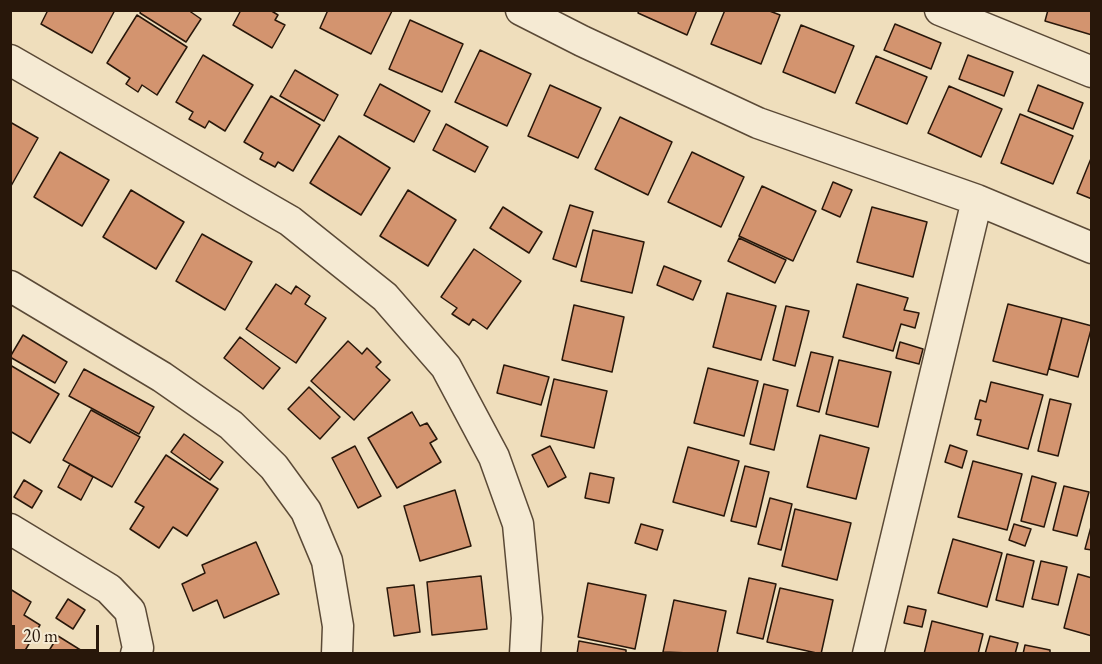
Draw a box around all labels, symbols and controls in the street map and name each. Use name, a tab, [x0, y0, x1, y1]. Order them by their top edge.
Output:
scale bar	[15, 613, 102, 651]
text: 20 m	[23, 624, 58, 647]

